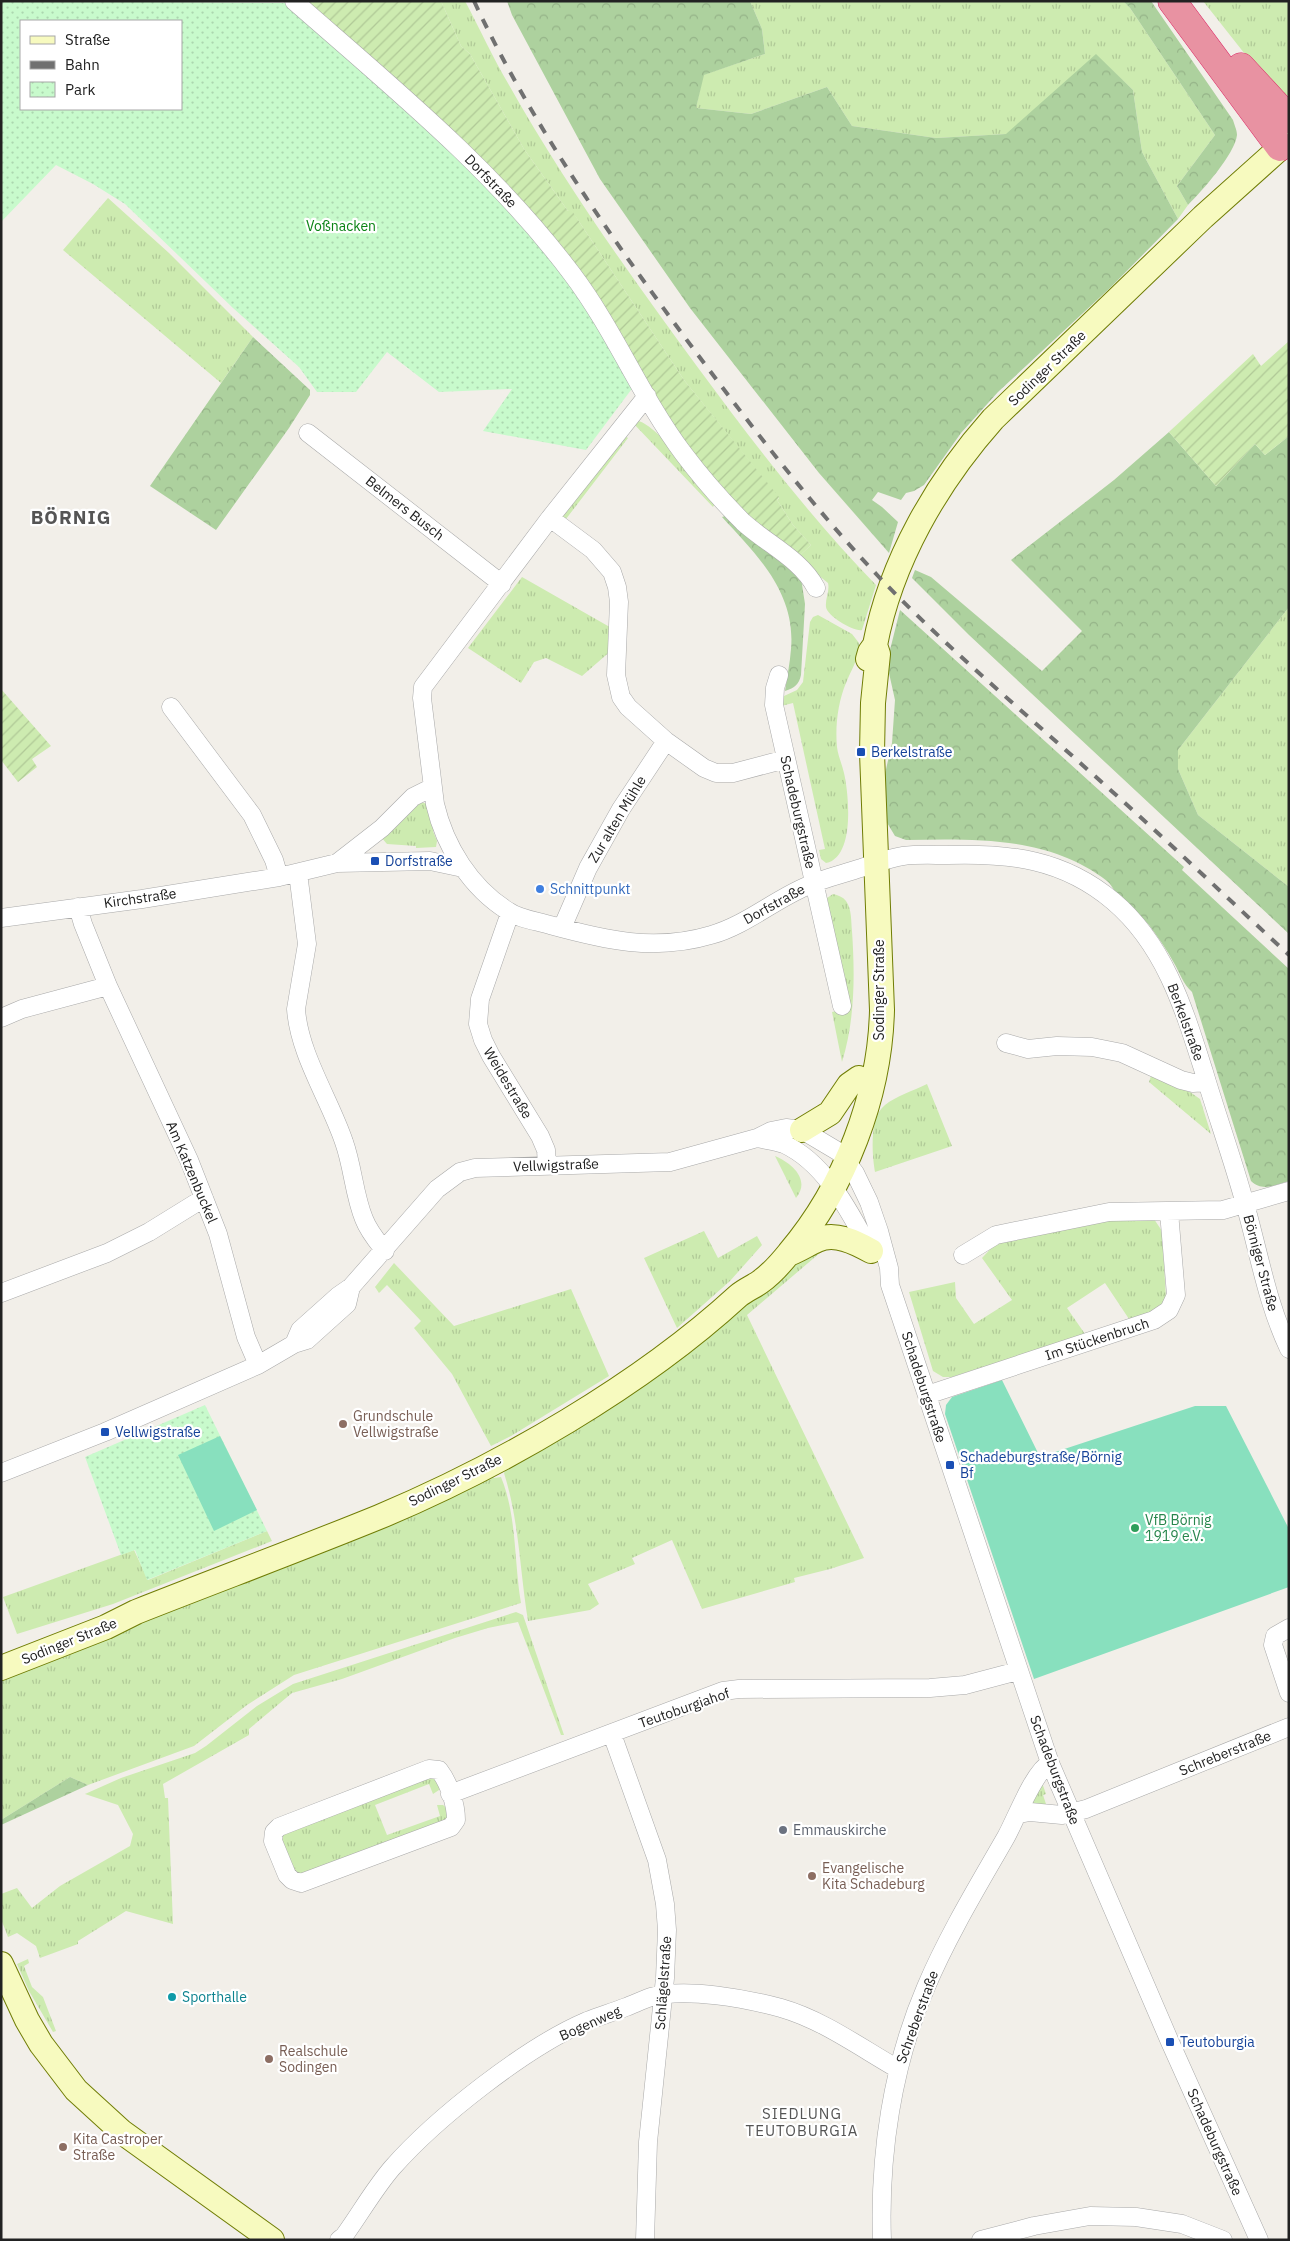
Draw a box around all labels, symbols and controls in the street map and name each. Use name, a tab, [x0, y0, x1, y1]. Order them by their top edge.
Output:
legend	[20, 20, 182, 110]
text: Straße	[65, 30, 110, 49]
text: Bahn	[65, 55, 100, 74]
text: Park	[65, 80, 95, 99]
street label: Dorfstraße	[461, 150, 521, 212]
park label: Voßnacken	[306, 217, 376, 235]
street label: Sodinger Straße	[1004, 326, 1090, 410]
street label: Belmers Busch	[362, 472, 448, 544]
district label: BÖRNIG	[31, 505, 111, 529]
place label: Berkelstraße	[871, 743, 953, 761]
marker: Berkelstraße	[855, 746, 867, 758]
street label: Schadeburgstraße	[776, 754, 820, 871]
street label: Zur alten Mühle	[584, 772, 650, 866]
place label: Dorfstraße	[385, 852, 453, 870]
marker: Dorfstraße	[369, 855, 381, 867]
place label: Schnittpunkt	[550, 880, 631, 898]
street label: Dorfstraße	[740, 880, 808, 928]
marker: Schnittpunkt	[534, 883, 546, 895]
street label: Kirchstraße	[102, 884, 178, 912]
street label: Sodinger Straße	[870, 939, 888, 1041]
street label: Berkelstraße	[1164, 981, 1208, 1064]
street label: Weidestraße	[480, 1044, 537, 1122]
street label: Am Katzenbuckel	[162, 1118, 222, 1226]
street label: Vellwigstraße	[513, 1154, 599, 1175]
street label: Börniger Straße	[1239, 1213, 1283, 1314]
street label: Im Stückenbruch	[1043, 1314, 1151, 1364]
street label: Schadeburgstraße	[898, 1329, 951, 1445]
place label: Grundschule Vellwigstraße	[353, 1407, 439, 1441]
marker: Grundschule Vellwigstraße	[337, 1418, 349, 1430]
place label: Vellwigstraße	[115, 1423, 201, 1441]
marker: Vellwigstraße	[99, 1426, 111, 1438]
place label: Schadeburgstraße/Börnig Bf	[960, 1448, 1122, 1482]
street label: Sodinger Straße	[406, 1450, 505, 1510]
marker: Schadeburgstraße/Börnig Bf	[944, 1459, 956, 1471]
place label: VfB Börnig 1919 e.V.	[1145, 1511, 1212, 1545]
marker: VfB Börnig 1919 e.V.	[1129, 1522, 1141, 1534]
street label: Sodinger Straße	[19, 1614, 120, 1668]
street label: Teutoburgiahof	[636, 1684, 732, 1732]
street label: Schadeburgstraße	[1026, 1713, 1084, 1827]
street label: Schreberstraße	[1176, 1726, 1274, 1780]
place label: Emmauskirche	[793, 1821, 887, 1839]
marker: Emmauskirche	[777, 1824, 789, 1836]
place label: Evangelische Kita Schadeburg	[822, 1859, 925, 1893]
marker: Evangelische Kita Schadeburg	[806, 1870, 818, 1882]
street label: Schlägelstraße	[651, 1935, 675, 2031]
street label: Schreberstraße	[892, 1968, 942, 2066]
place label: Sporthalle	[182, 1988, 247, 2006]
marker: Sporthalle	[166, 1991, 178, 2003]
street label: Bogenweg	[556, 2001, 624, 2045]
place label: Teutoburgia	[1180, 2033, 1255, 2051]
marker: Teutoburgia	[1164, 2036, 1176, 2048]
place label: Realschule Sodingen	[279, 2042, 348, 2076]
marker: Realschule Sodingen	[263, 2053, 275, 2065]
street label: Schadeburgstraße	[1183, 2086, 1247, 2199]
district label: SIEDLUNG TEUTOBURGIA	[746, 2104, 858, 2140]
place label: Kita Castroper Straße	[73, 2130, 163, 2164]
marker: Kita Castroper Straße	[57, 2141, 69, 2153]

